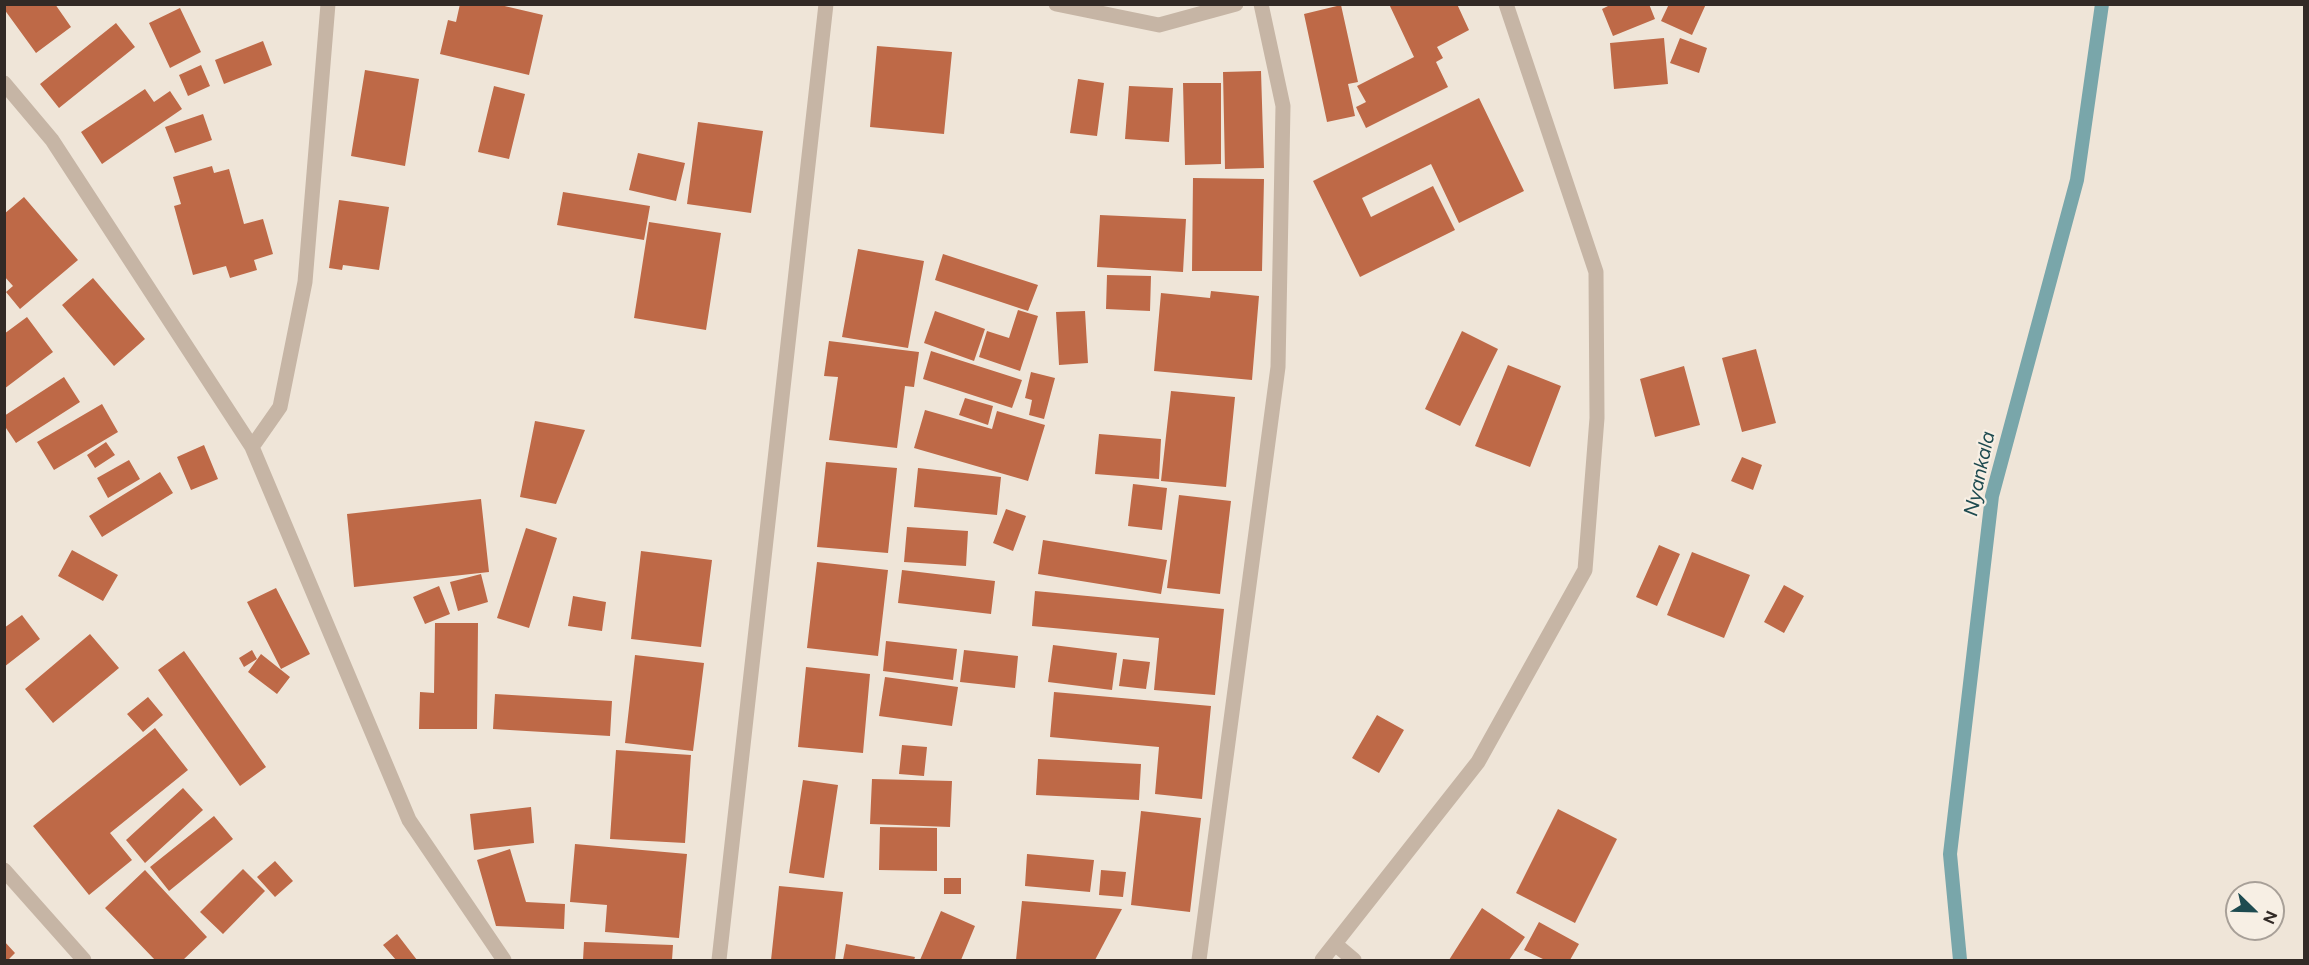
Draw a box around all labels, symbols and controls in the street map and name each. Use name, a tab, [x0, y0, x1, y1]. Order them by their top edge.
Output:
water label: Nyankala	[1959, 429, 2001, 519]
north arrow	[2225, 881, 2285, 941]
text: N	[2259, 908, 2281, 927]

